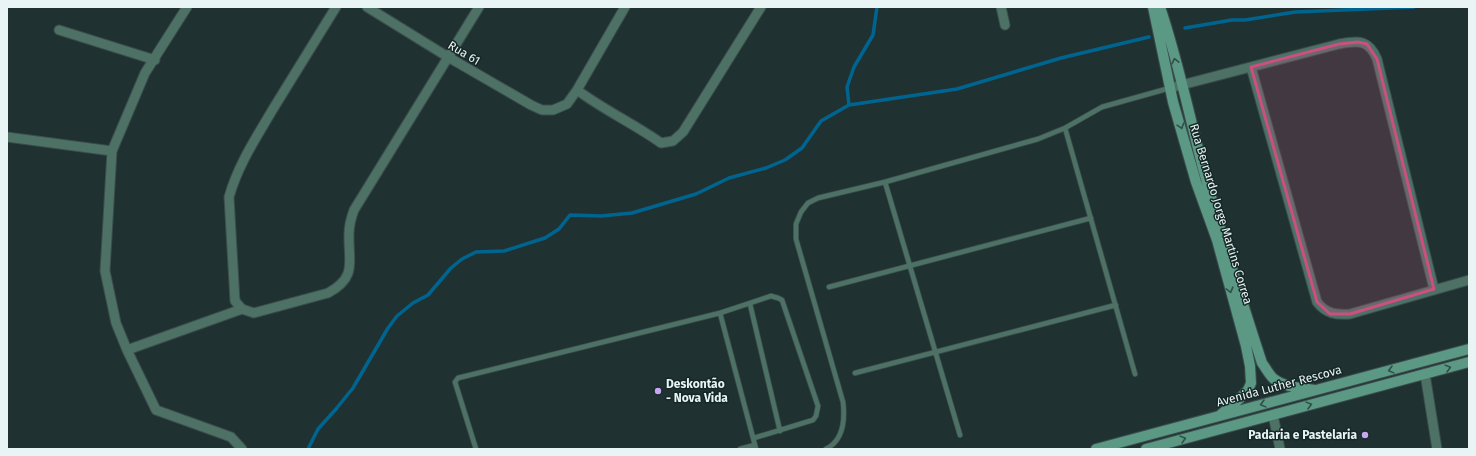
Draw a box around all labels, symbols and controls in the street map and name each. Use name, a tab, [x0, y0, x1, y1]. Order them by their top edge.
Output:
street label: Rua 61	[445, 38, 483, 68]
one-way arrow	[1172, 58, 1180, 64]
one-way arrow	[1176, 122, 1184, 129]
street label: Rua Bernardo Jorge Martins Correa	[1187, 122, 1255, 306]
one-way arrow	[1225, 286, 1234, 293]
street label: Avenida Luther Rescova	[1215, 363, 1343, 409]
one-way arrow	[1444, 364, 1451, 373]
one-way arrow	[1387, 365, 1394, 374]
place label: Deskontão - Nova Vida	[666, 377, 728, 405]
marker: Deskontão - Nova Vida	[653, 386, 663, 396]
one-way arrow	[1260, 399, 1267, 408]
one-way arrow	[1305, 401, 1312, 410]
place label: Padaria e Pastelaria	[1248, 428, 1357, 442]
marker: Padaria e Pastelaria	[1360, 430, 1370, 440]
one-way arrow	[1180, 435, 1187, 444]

